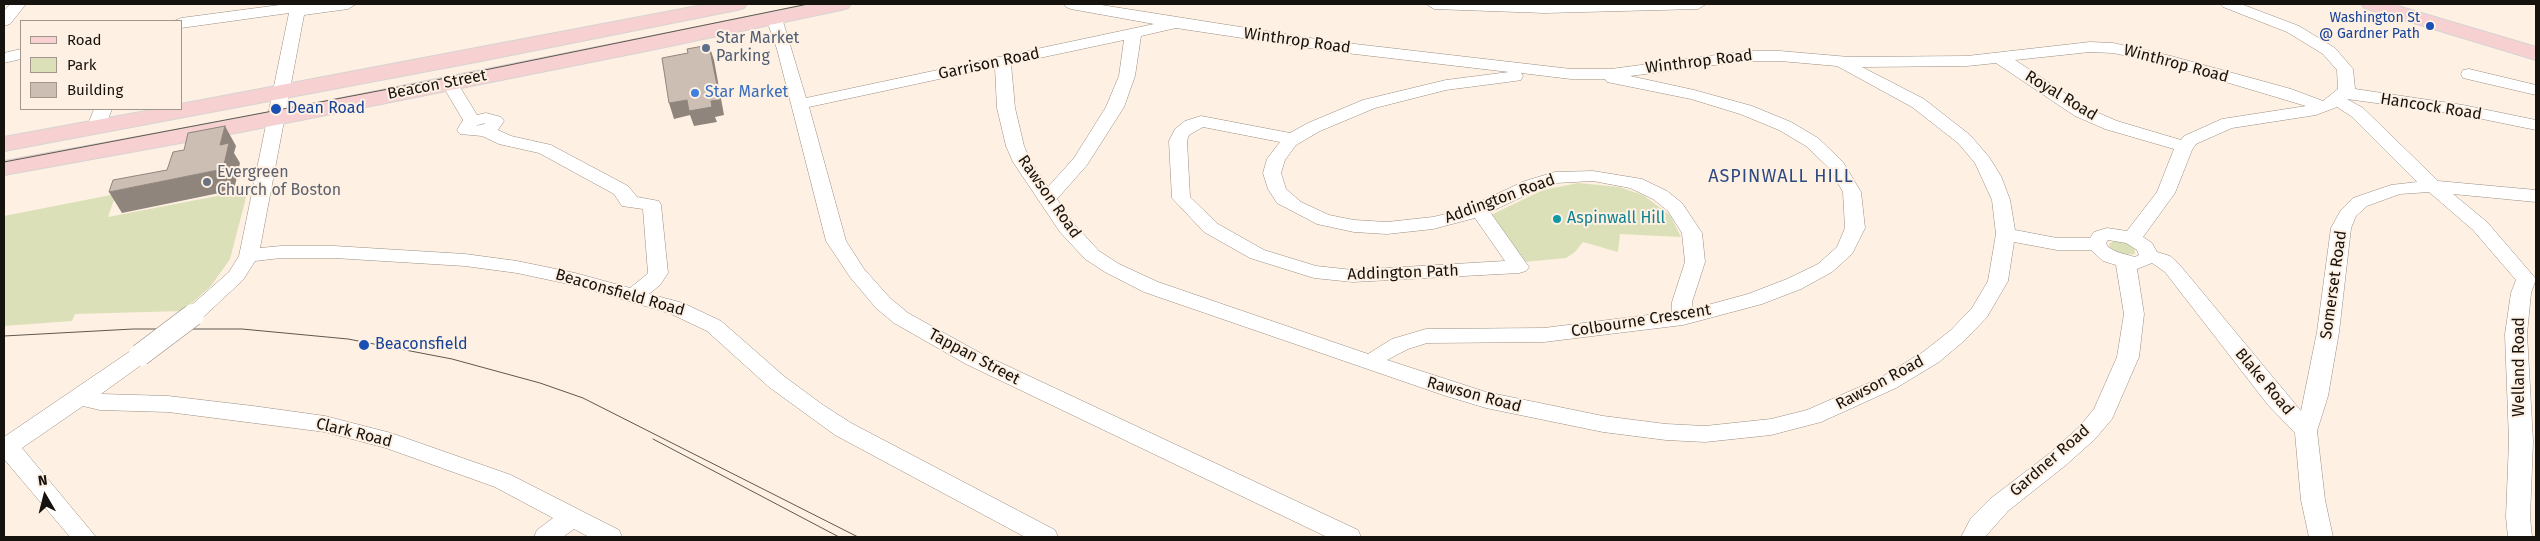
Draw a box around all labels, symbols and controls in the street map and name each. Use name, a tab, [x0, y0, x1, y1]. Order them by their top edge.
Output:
place label: Washington St @ Gardner Path	[2319, 10, 2420, 42]
legend	[20, 20, 182, 110]
marker: Washington St @ Gardner Path	[2424, 20, 2436, 32]
street label: Winthrop Road	[1242, 24, 1352, 58]
place label: Star Market Parking	[716, 29, 799, 67]
text: Road	[67, 31, 102, 49]
street label: Winthrop Road	[2121, 41, 2231, 87]
marker: Star Market Parking	[700, 42, 712, 54]
street label: Garrison Road	[937, 44, 1041, 84]
street label: Winthrop Road	[1644, 46, 1754, 78]
text: Park	[67, 56, 97, 74]
street label: Beacon Street	[386, 66, 488, 104]
street label: Royal Road	[2021, 67, 2101, 125]
text: Building	[67, 81, 123, 99]
place label: Star Market	[705, 83, 788, 103]
marker: Star Market	[689, 87, 701, 99]
street label: Hancock Road	[2379, 89, 2483, 125]
place label: Dean Road	[287, 99, 365, 119]
marker: Dean Road	[269, 102, 283, 116]
street label: Rawson Road	[1013, 152, 1085, 242]
place label: Evergreen Church of Boston	[217, 163, 341, 201]
district label: ASPINWALL HILL	[1706, 166, 1856, 188]
street label: Addington Road	[1442, 170, 1558, 228]
marker: Evergreen Church of Boston	[201, 176, 213, 188]
place label: Aspinwall Hill	[1567, 209, 1665, 229]
marker: Aspinwall Hill	[1551, 213, 1563, 225]
street label: Somerset Road	[2317, 229, 2351, 341]
street label: Addington Path	[1347, 261, 1459, 285]
street label: Beaconsfield Road	[553, 265, 687, 321]
street label: Colbourne Crescent	[1570, 300, 1712, 342]
street label: Welland Road	[2510, 317, 2530, 417]
street label: Tappan Street	[925, 325, 1023, 389]
place label: Beaconsfield	[375, 335, 468, 355]
marker: Beaconsfield	[357, 338, 371, 352]
street label: Blake Road	[2231, 345, 2297, 419]
street label: Rawson Road	[1833, 352, 1927, 414]
street label: Rawson Road	[1425, 373, 1523, 417]
street label: Clark Road	[314, 414, 394, 452]
street label: Gardner Road	[2006, 421, 2094, 501]
north arrow	[20, 471, 70, 521]
text: N	[37, 472, 49, 490]

